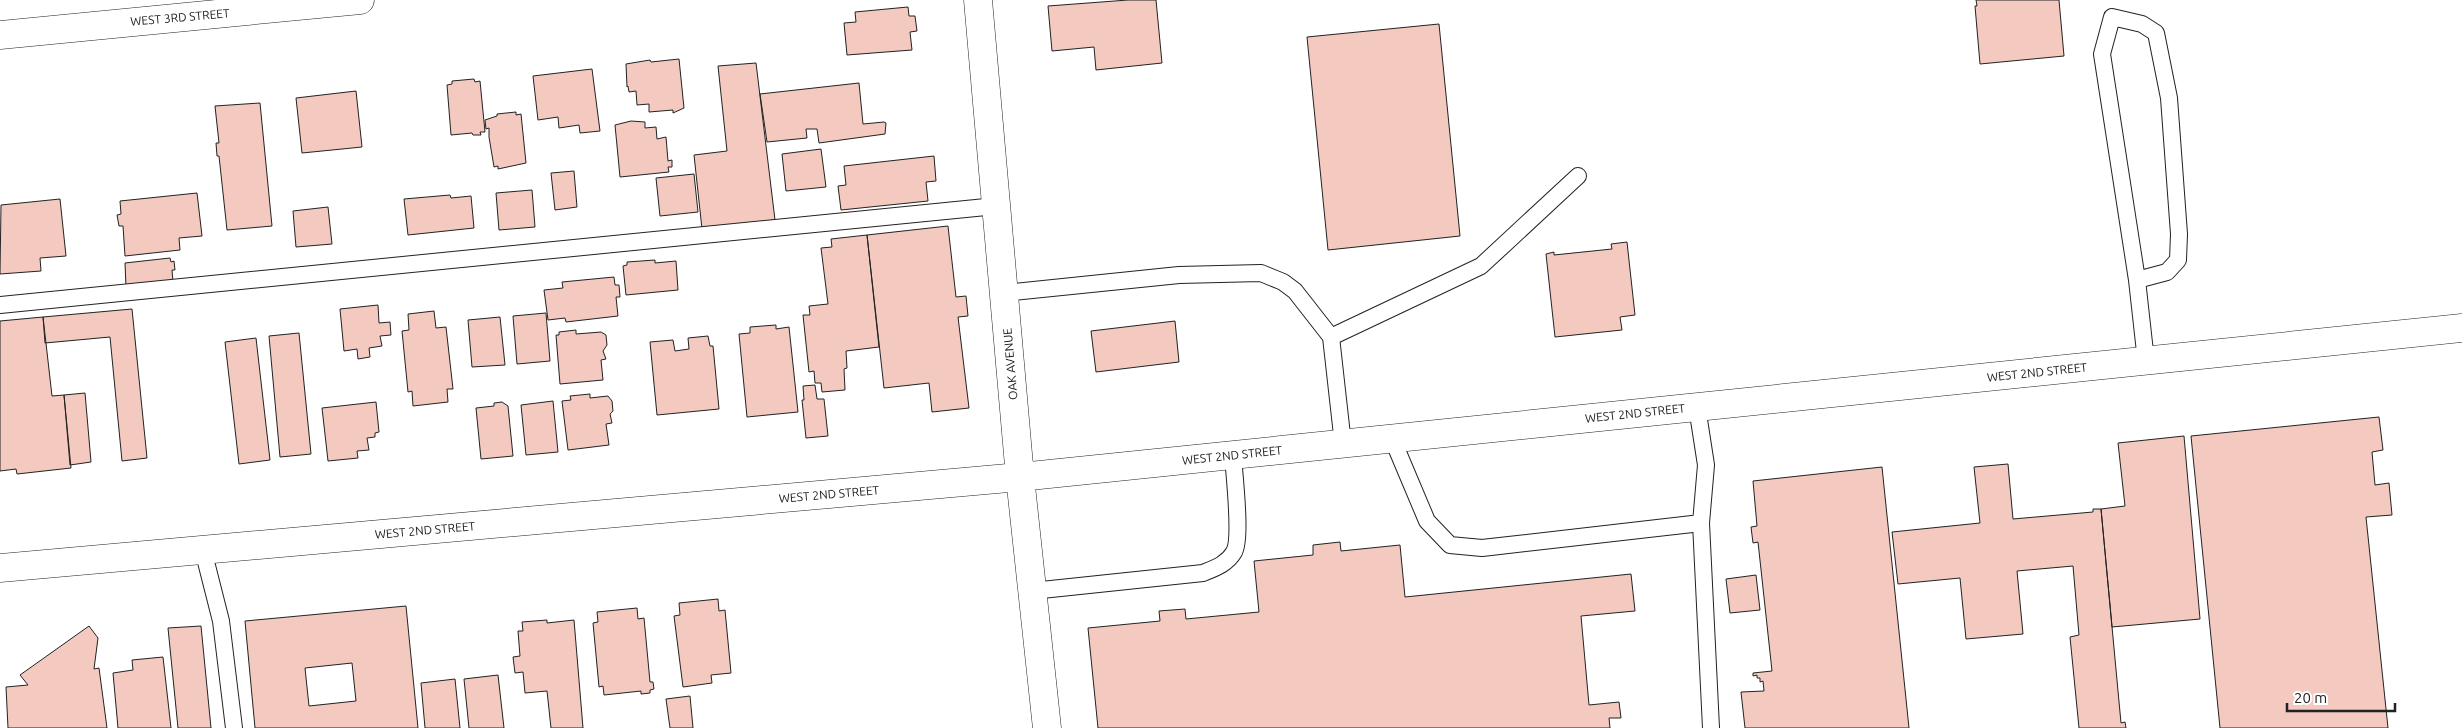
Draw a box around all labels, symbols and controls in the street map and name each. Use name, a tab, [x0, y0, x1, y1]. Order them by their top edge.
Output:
street label: WEST 3RD STREET	[130, 6, 230, 28]
street label: OAK AVENUE	[1000, 327, 1020, 400]
street label: WEST 2ND STREET	[1986, 360, 2088, 384]
street label: WEST 2ND STREET	[1584, 401, 1686, 425]
street label: WEST 2ND STREET	[1181, 443, 1283, 467]
street label: WEST 2ND STREET	[778, 483, 880, 505]
street label: WEST 2ND STREET	[374, 519, 476, 541]
scale bar	[2287, 680, 2394, 712]
text: 20 m	[2294, 689, 2327, 706]

